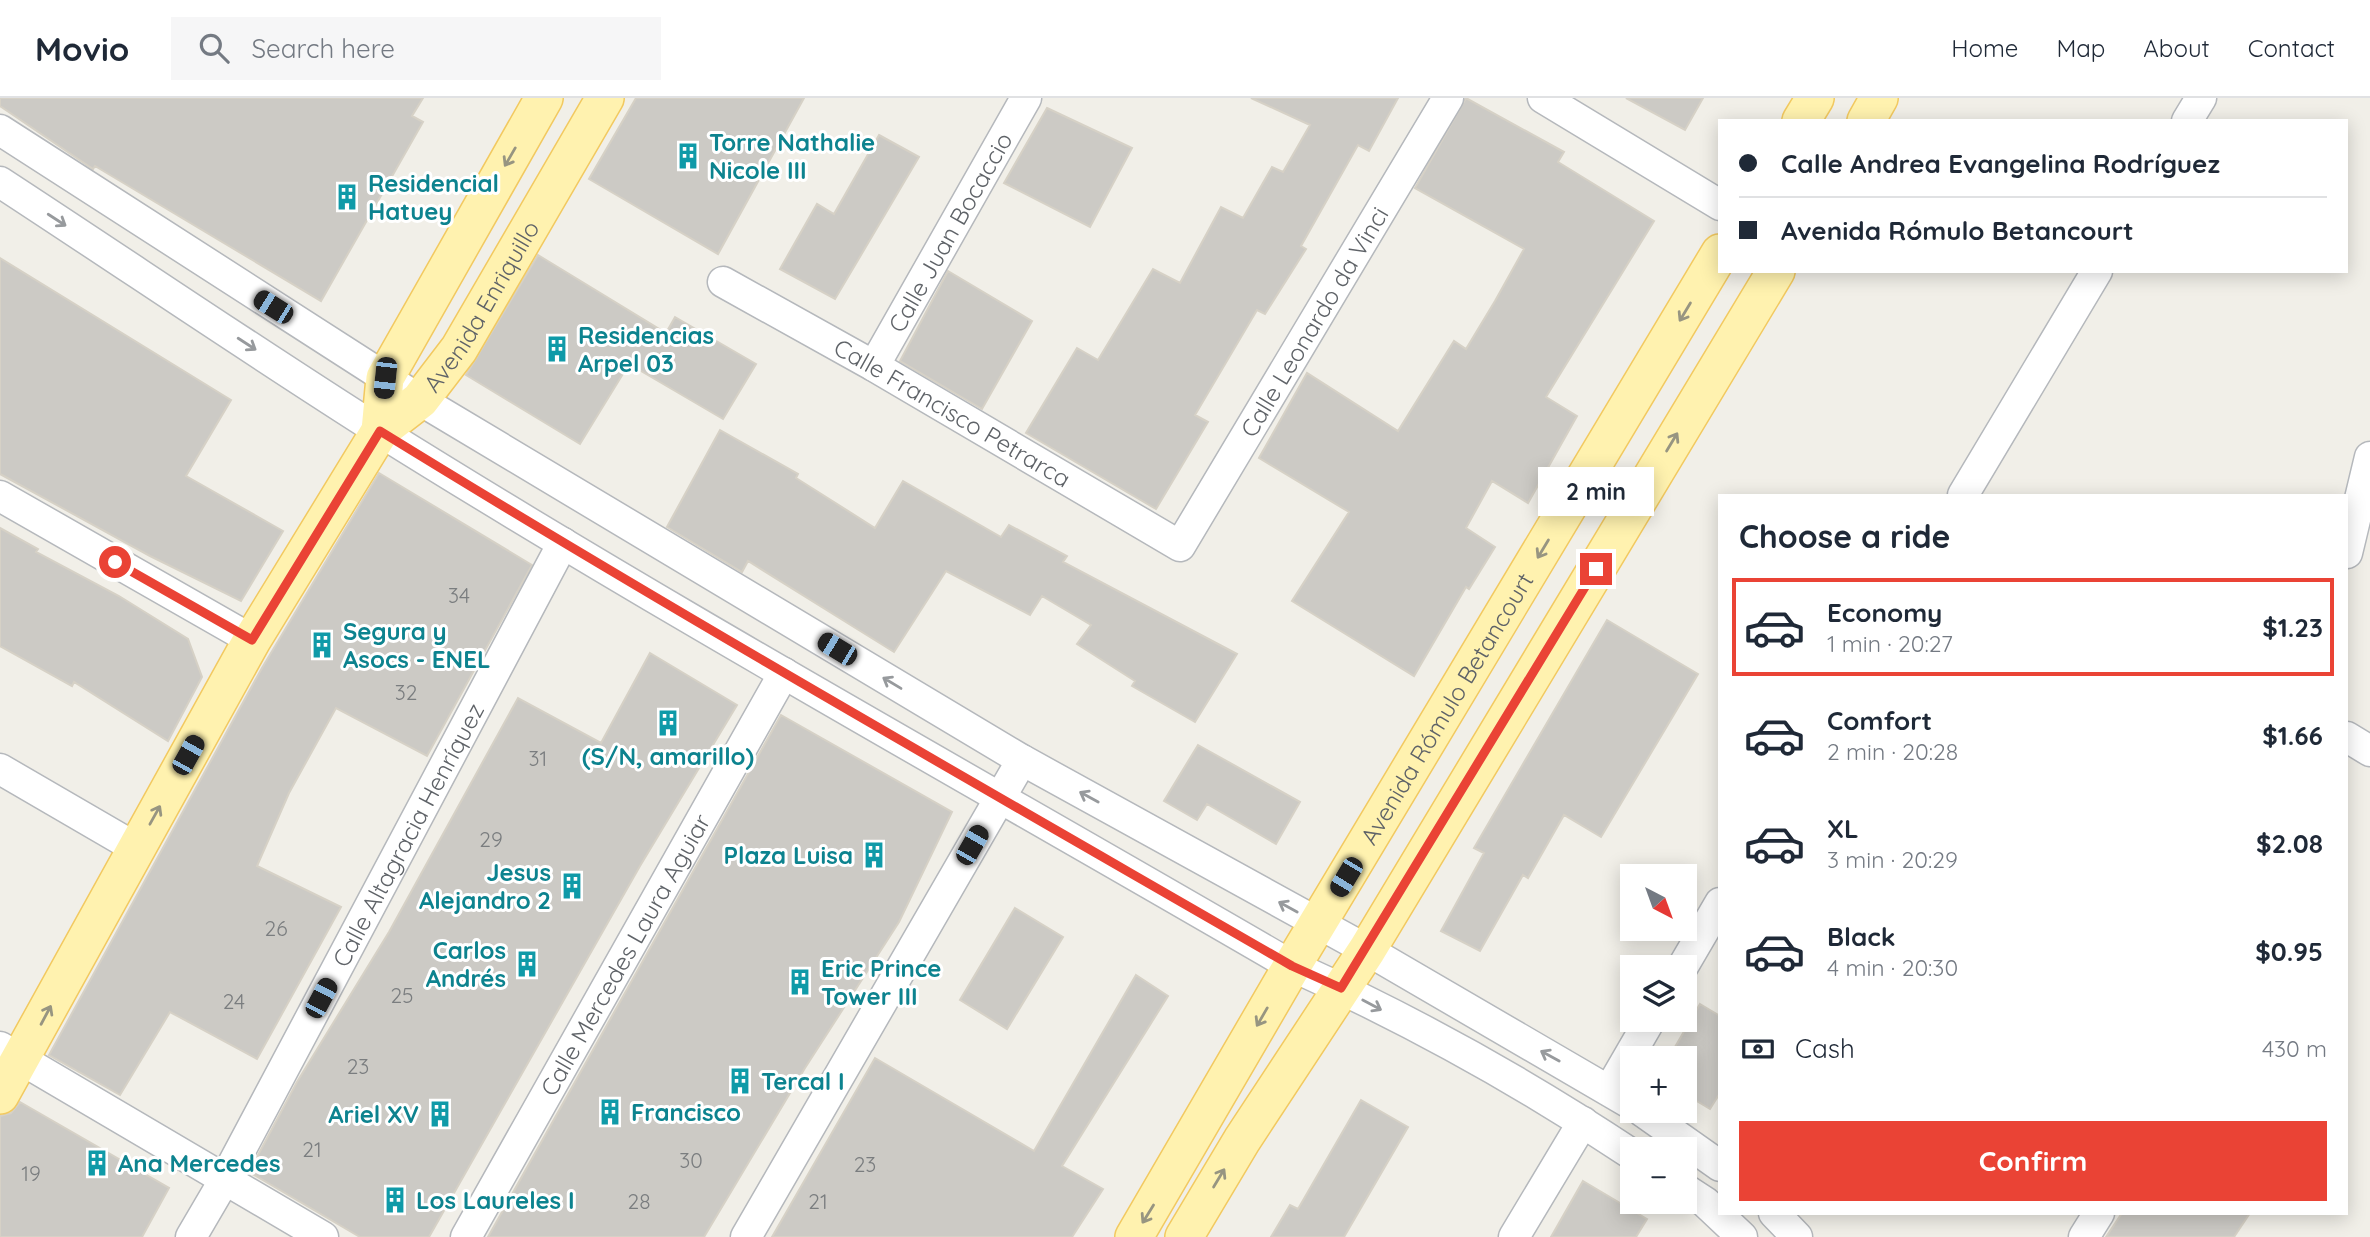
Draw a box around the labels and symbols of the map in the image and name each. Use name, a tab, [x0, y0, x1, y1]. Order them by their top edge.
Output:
place label: Torre Nathalie Nicole III	[709, 127, 875, 185]
street label: Calle Juan Bocaccio	[881, 127, 1019, 337]
building icon: Torre Nathalie Nicole III	[673, 141, 703, 171]
one-way arrow	[503, 147, 517, 167]
place label: Residencial Hatuey	[368, 168, 499, 226]
building icon: Residencial Hatuey	[332, 182, 362, 212]
street label: Calle Leonardo da Vinci	[1234, 201, 1394, 442]
one-way arrow	[47, 212, 66, 227]
street label: Avenida Enriquillo	[417, 215, 545, 398]
car	[250, 287, 297, 327]
one-way arrow	[1678, 301, 1692, 321]
place label: Residencias Arpel 03	[578, 320, 714, 378]
street label: Calle Francisco Petrarca	[829, 332, 1076, 493]
building icon: Residencias Arpel 03	[542, 334, 572, 364]
one-way arrow	[237, 337, 257, 351]
car	[373, 356, 398, 400]
one-way arrow	[1666, 433, 1680, 453]
callout: 2 min	[1538, 468, 1654, 517]
one-way arrow	[1536, 539, 1550, 559]
route start	[99, 546, 131, 578]
route end	[1580, 553, 1612, 585]
street label: Avenida Rómulo Betancourt	[1353, 567, 1540, 850]
house number: 34	[448, 582, 470, 608]
place label: Segura y Asocs - ENEL	[343, 616, 490, 674]
car	[814, 629, 861, 669]
building icon: Segura y Asocs - ENEL	[307, 630, 337, 660]
one-way arrow	[883, 675, 903, 689]
house number: 32	[395, 679, 417, 705]
street label: Calle Altagracia Henríquez	[326, 698, 490, 972]
building icon: (S/N, amarillo)	[653, 708, 683, 738]
car	[169, 732, 208, 778]
place label: (S/N, amarillo)	[582, 741, 754, 771]
house number: 31	[529, 745, 547, 771]
one-way arrow	[1079, 790, 1100, 803]
one-way arrow	[148, 805, 162, 825]
street label: Calle Mercedes Laura Aguiar	[534, 808, 717, 1101]
car	[953, 822, 992, 868]
house number: 29	[479, 826, 503, 852]
place label: Plaza Luisa	[723, 840, 853, 870]
building icon: Plaza Luisa	[859, 840, 889, 870]
car	[1327, 854, 1366, 900]
place label: Jesus Alejandro 2	[419, 857, 551, 915]
north arrow	[1620, 864, 1698, 942]
building icon: Jesus Alejandro 2	[557, 871, 587, 901]
one-way arrow	[1278, 900, 1299, 913]
house number: 26	[265, 915, 287, 941]
place label: Carlos Andrés	[426, 935, 506, 993]
building icon: Carlos Andrés	[512, 949, 542, 979]
place label: Eric Prince Tower III	[821, 953, 942, 1011]
building icon: Eric Prince Tower III	[785, 967, 815, 997]
car	[302, 975, 341, 1021]
house number: 25	[390, 982, 414, 1008]
house number: 24	[223, 988, 245, 1014]
one-way arrow	[1362, 998, 1382, 1012]
one-way arrow	[40, 1005, 53, 1026]
one-way arrow	[1255, 1007, 1269, 1027]
one-way arrow	[1540, 1049, 1561, 1062]
house number: 23	[347, 1053, 369, 1079]
building icon: Tercal I	[725, 1066, 755, 1096]
place label: Tercal I	[761, 1066, 845, 1096]
building icon: Francisco	[595, 1097, 625, 1127]
place label: Francisco	[631, 1097, 741, 1127]
place label: Ariel XV	[328, 1099, 419, 1129]
building icon: Ariel XV	[425, 1099, 455, 1129]
house number: 21	[302, 1136, 322, 1162]
house number: 30	[679, 1147, 703, 1173]
building icon: Ana Mercedes	[82, 1148, 112, 1178]
place label: Ana Mercedes	[118, 1148, 281, 1178]
house number: 23	[854, 1151, 876, 1177]
house number: 19	[21, 1160, 41, 1186]
one-way arrow	[1213, 1169, 1227, 1189]
building icon: Los Laureles I	[380, 1185, 410, 1215]
place label: Los Laureles I	[416, 1185, 575, 1215]
house number: 28	[628, 1188, 650, 1214]
house number: 21	[808, 1188, 828, 1214]
one-way arrow	[1141, 1204, 1155, 1224]

